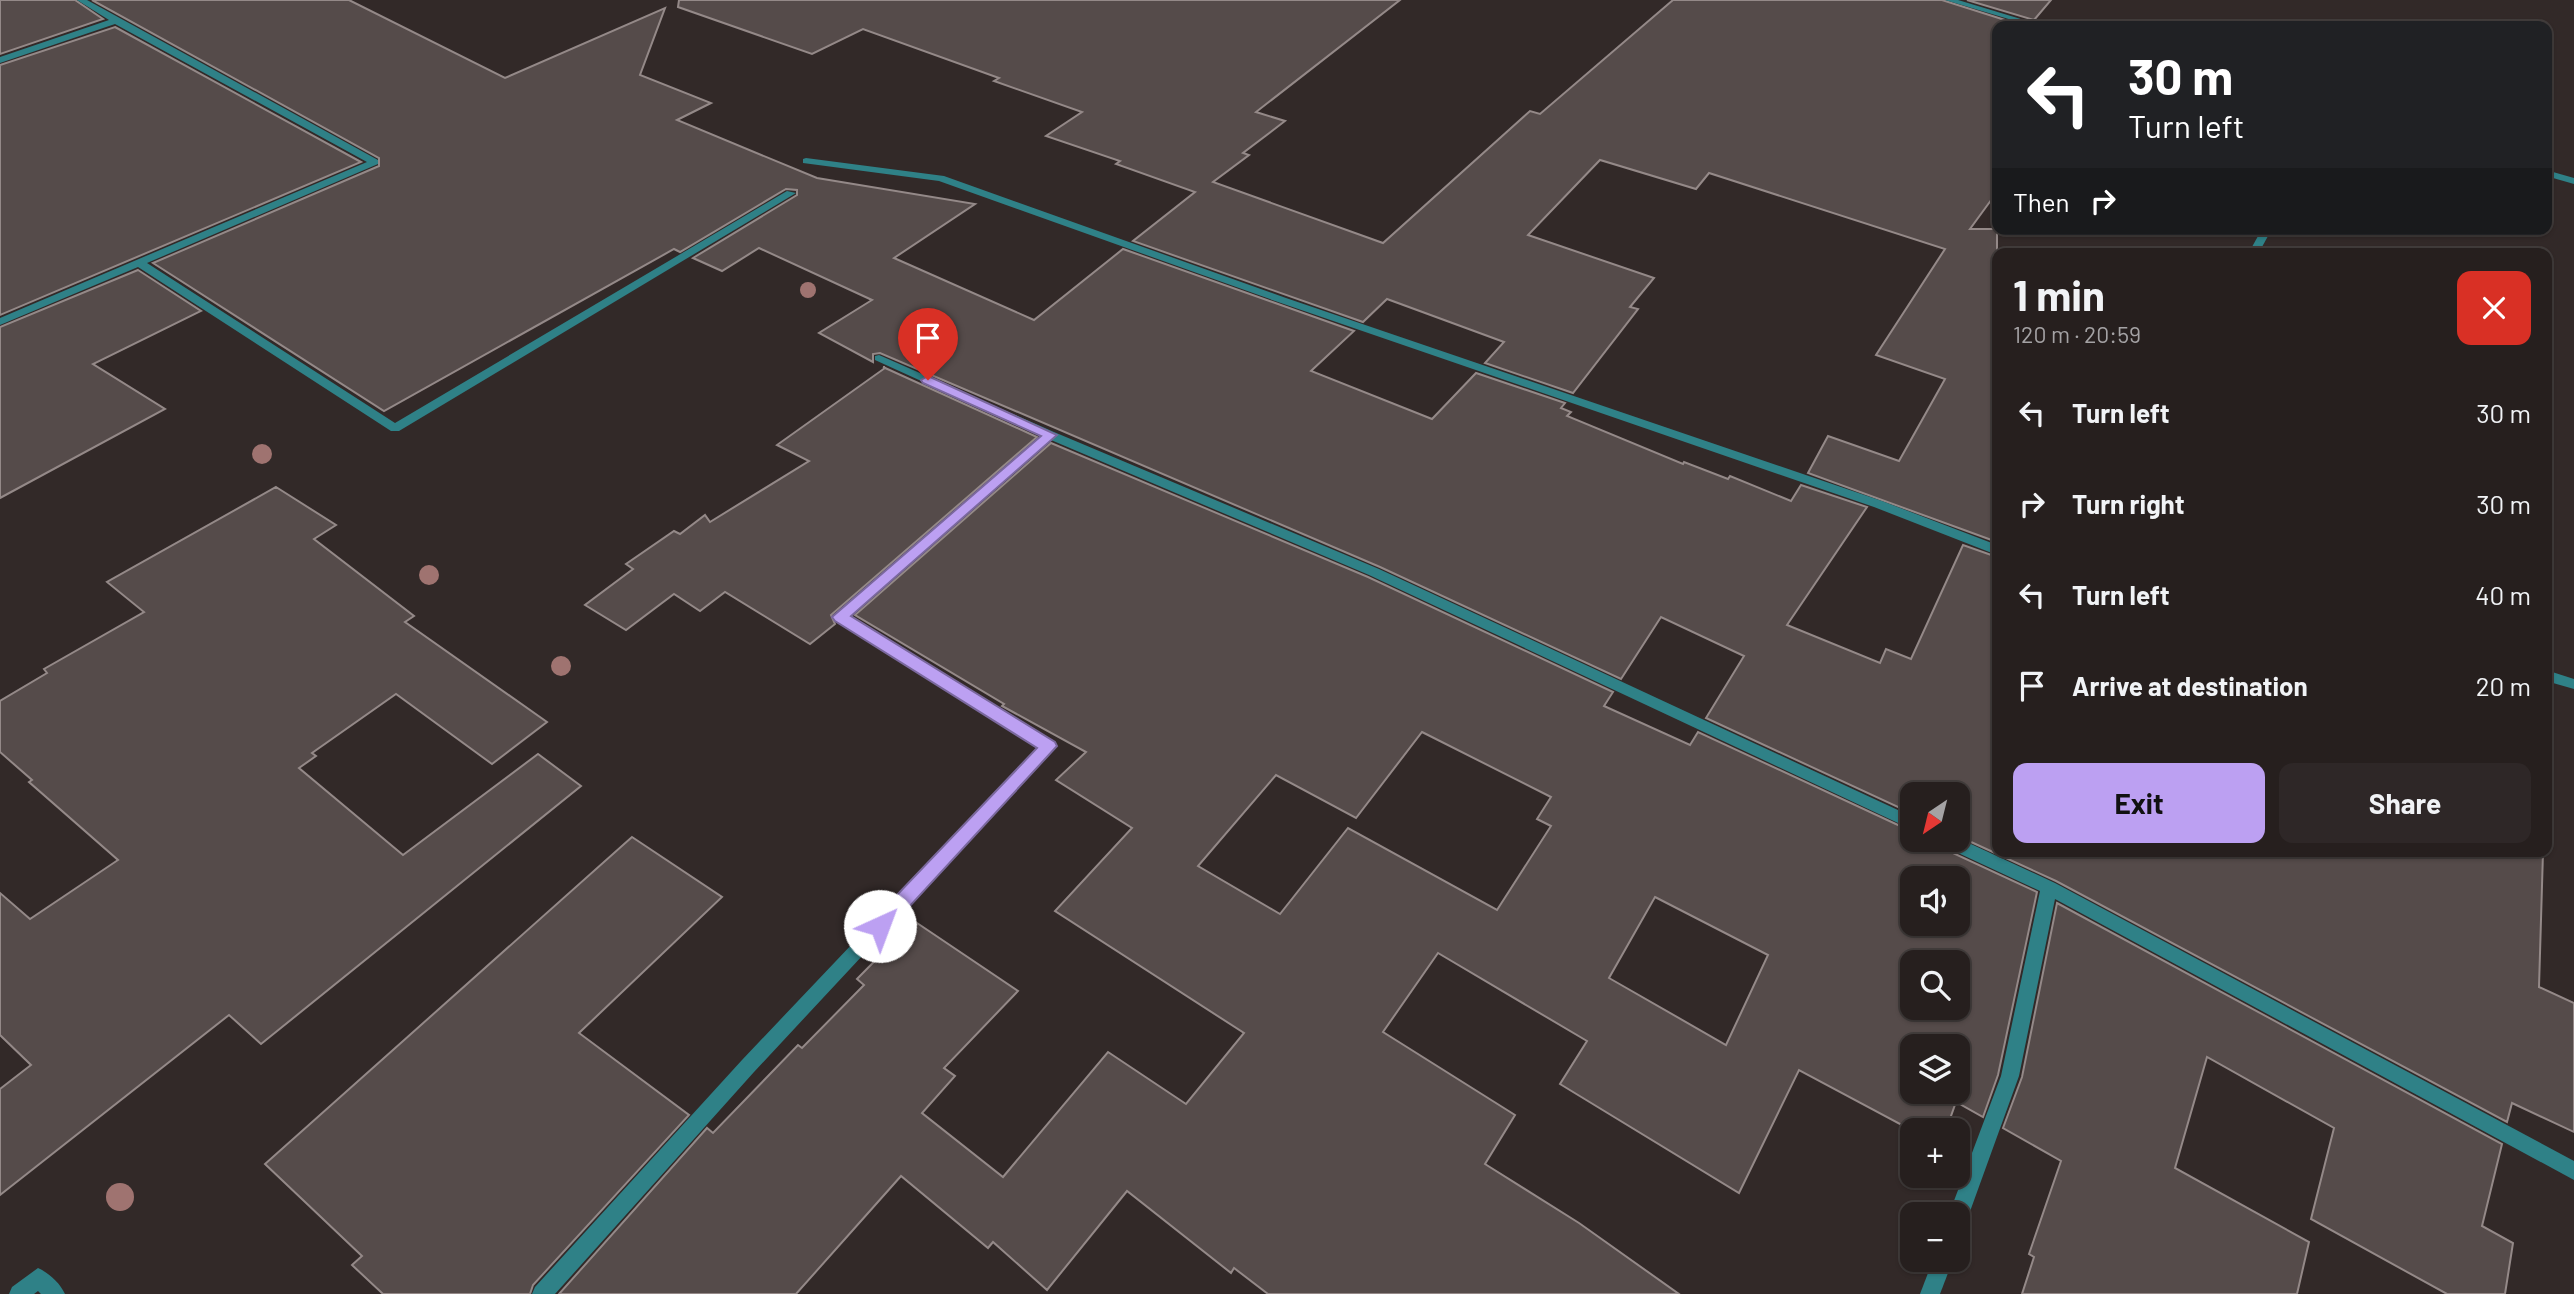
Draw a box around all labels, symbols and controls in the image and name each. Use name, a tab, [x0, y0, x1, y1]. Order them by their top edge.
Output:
text: 30 m	[2128, 46, 2233, 105]
icon: left	[2013, 49, 2104, 140]
text: Turn left	[2128, 106, 2245, 144]
icon: right	[2084, 182, 2122, 220]
text: Then	[2013, 186, 2070, 217]
text: 1 min	[2013, 269, 2105, 319]
button: close	[2457, 271, 2531, 345]
pin	[898, 308, 958, 380]
icon: arrive	[909, 319, 947, 357]
text: 120 m · 20:59	[2013, 320, 2141, 348]
icon: left	[2013, 394, 2051, 432]
text: Turn left	[2072, 397, 2170, 428]
text: 30 m	[2476, 397, 2531, 428]
icon: right	[2013, 485, 2051, 523]
text: Turn right	[2072, 488, 2185, 519]
text: 30 m	[2476, 488, 2531, 519]
icon: left	[2013, 576, 2051, 614]
text: Turn left	[2072, 579, 2170, 610]
text: 40 m	[2475, 579, 2531, 610]
icon: arrive	[2013, 667, 2051, 705]
text: Arrive at destination	[2072, 670, 2308, 701]
text: 20 m	[2476, 670, 2531, 701]
button: Exit	[2013, 763, 2265, 843]
button: Share	[2279, 763, 2531, 843]
north arrow	[1900, 782, 1970, 852]
map controls	[1900, 782, 1970, 1272]
button: sound	[1900, 866, 1970, 936]
position arrow	[843, 889, 917, 963]
button: search	[1900, 950, 1970, 1020]
button: layers	[1900, 1034, 1970, 1104]
button: +	[1900, 1118, 1970, 1188]
button: −	[1900, 1202, 1970, 1272]

